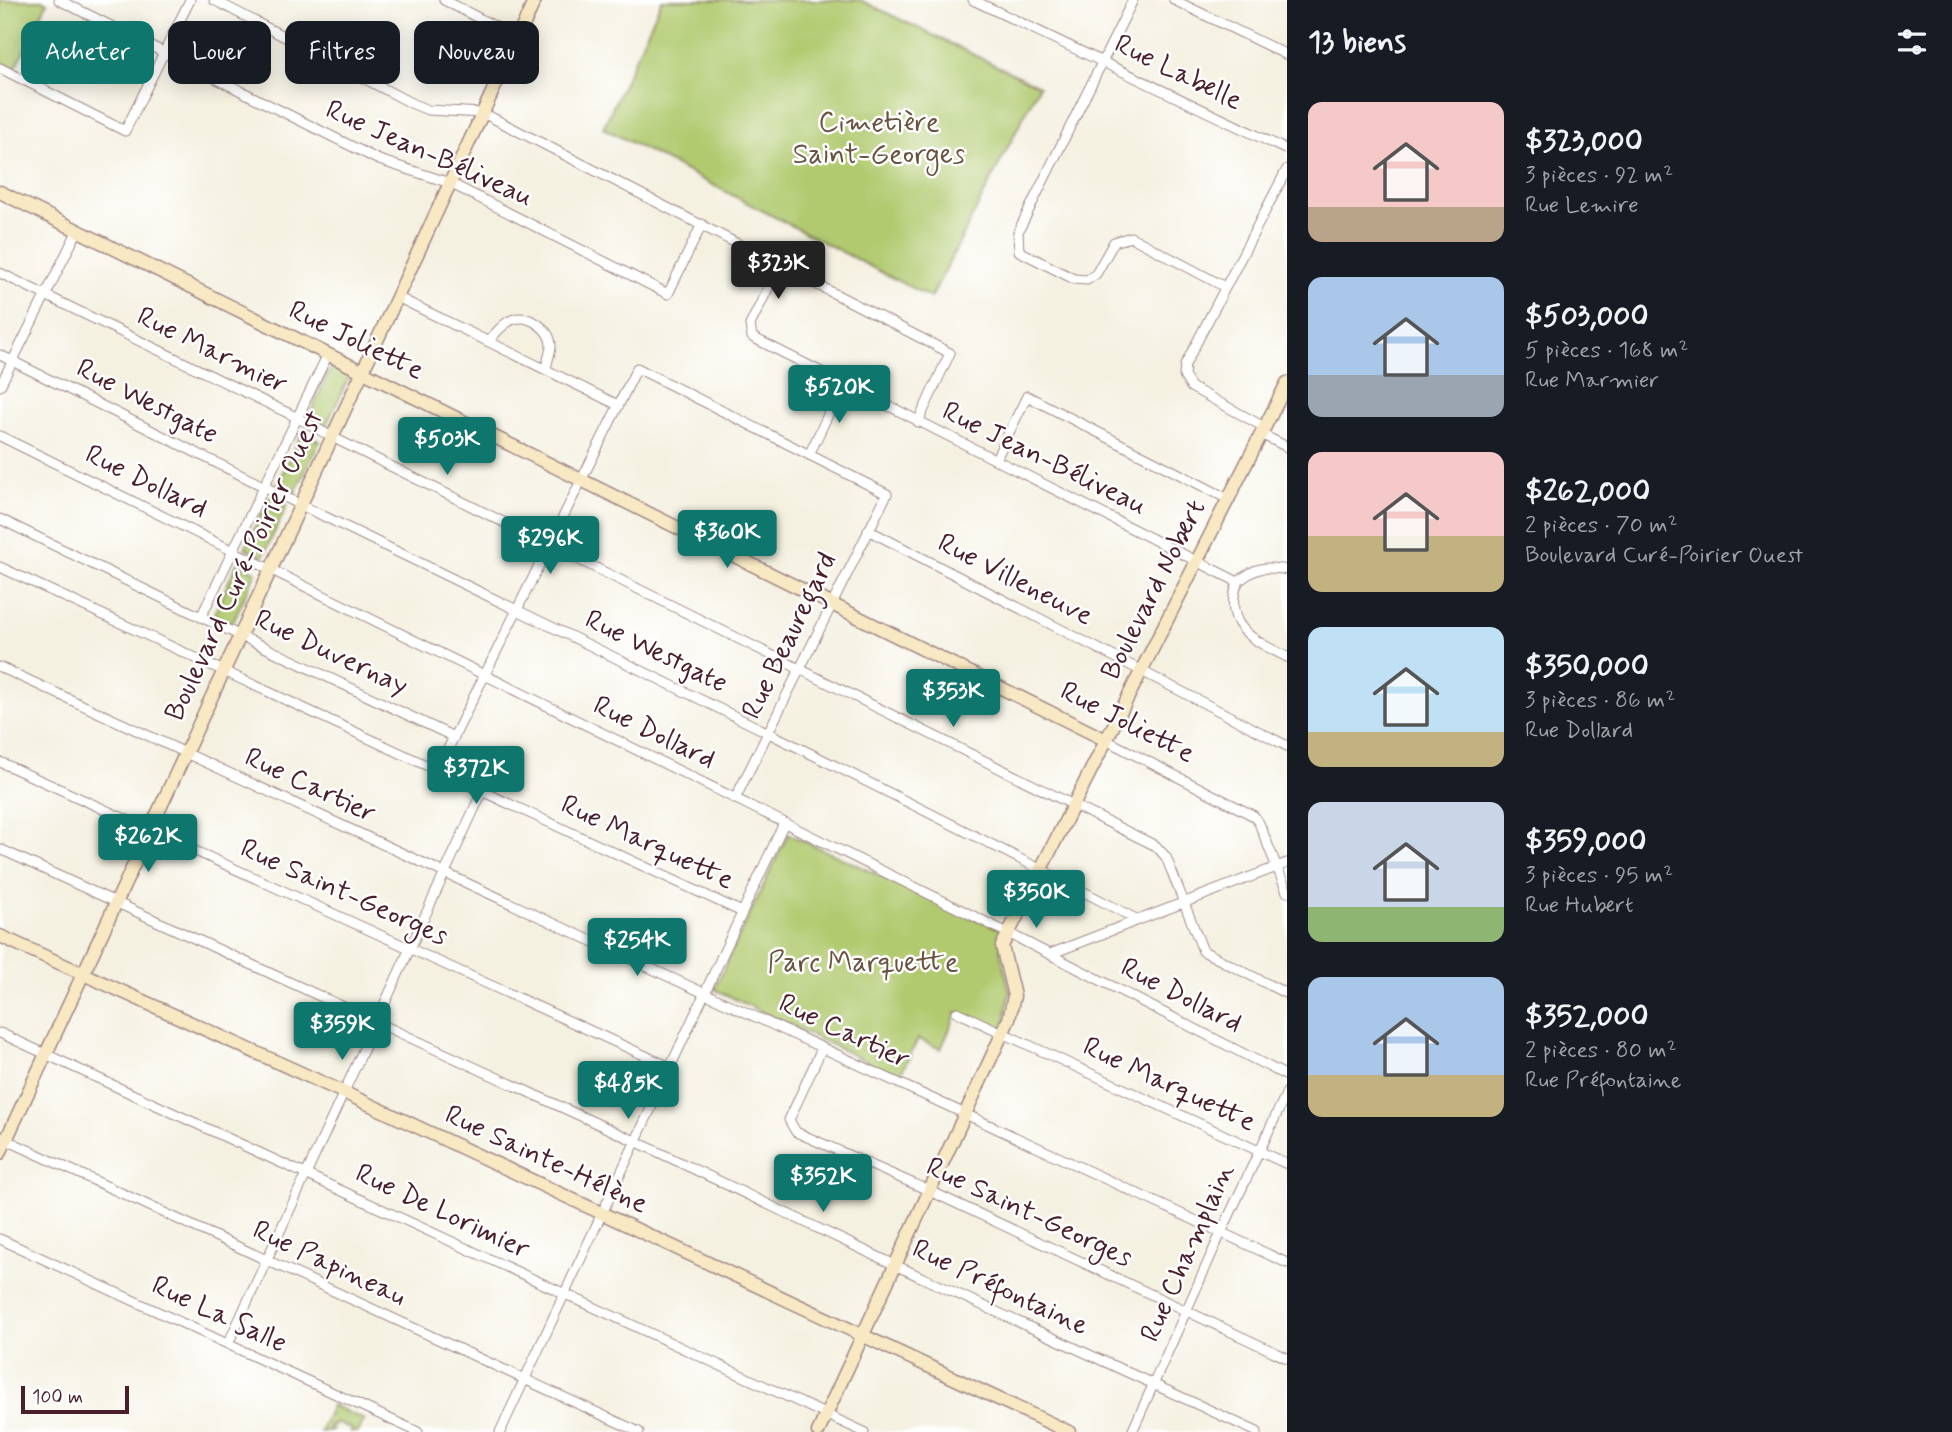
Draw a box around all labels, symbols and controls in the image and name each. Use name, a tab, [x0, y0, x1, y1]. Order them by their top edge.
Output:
chip: Acheter	[21, 21, 154, 84]
chip: Louer	[168, 21, 271, 84]
chip: Filtres	[285, 21, 400, 84]
chip: Nouveau	[414, 21, 539, 84]
text: 13 biens	[1308, 23, 1406, 62]
icon: filters	[1893, 23, 1931, 61]
street label: Rue Labelle	[1108, 26, 1248, 120]
street label: Rue Jean-Béliveau	[320, 92, 538, 216]
park label: Cimetière Saint-Georges	[793, 105, 965, 176]
text: $323,000	[1525, 122, 1643, 161]
icon: home	[1364, 130, 1448, 214]
text: 3 pièces · 92 m²	[1525, 161, 1673, 191]
text: Rue Lemire	[1525, 191, 1639, 221]
pin: $323K	[729, 242, 827, 301]
text: $323K	[747, 249, 809, 279]
street label: Rue Joliette	[282, 292, 430, 390]
text: $503,000	[1525, 297, 1649, 336]
street label: Rue Marmier	[131, 299, 293, 403]
icon: home	[1364, 305, 1448, 389]
text: 5 pièces · 168 m²	[1525, 336, 1688, 366]
street label: Rue Westgate	[70, 350, 224, 454]
pin: $520K	[790, 366, 888, 425]
text: Rue Marmier	[1525, 366, 1659, 396]
text: $520K	[804, 373, 874, 403]
street label: Rue Jean-Béliveau	[936, 393, 1152, 525]
street label: Boulevard Curé-Poirier Ouest	[157, 404, 334, 727]
pin: $503K	[398, 418, 496, 477]
text: $503K	[414, 425, 480, 455]
street label: Rue Dollard	[79, 437, 213, 527]
text: $262,000	[1525, 472, 1650, 511]
icon: home	[1364, 480, 1448, 564]
street label: Boulevard Nobert	[1093, 494, 1215, 686]
pin: $360K	[678, 510, 776, 570]
text: 2 pièces · 70 m²	[1525, 511, 1678, 541]
pin: $296K	[501, 516, 599, 576]
text: $360K	[694, 518, 760, 548]
text: $296K	[517, 524, 583, 554]
street label: Rue Villeneuve	[931, 525, 1099, 635]
text: Boulevard Curé-Poirier Ouest	[1525, 541, 1803, 571]
street label: Rue Beauregard	[734, 547, 849, 727]
street label: Rue Duvernay	[248, 601, 414, 705]
street label: Rue Westgate	[578, 602, 734, 702]
text: $350,000	[1525, 647, 1649, 686]
icon: home	[1364, 655, 1448, 739]
pin: $353K	[904, 670, 1002, 729]
street label: Rue Joliette	[1053, 673, 1201, 773]
text: $353K	[922, 677, 984, 707]
text: 3 pièces · 86 m²	[1525, 686, 1675, 716]
street label: Rue Dollard	[587, 688, 721, 778]
text: Rue Dollard	[1525, 716, 1633, 746]
street label: Rue Cartier	[238, 739, 382, 833]
pin: $372K	[427, 746, 525, 806]
text: $372K	[443, 754, 509, 784]
street label: Rue Marquette	[555, 787, 739, 899]
pin: $262K	[99, 814, 197, 874]
text: $262K	[114, 822, 182, 852]
text: $359,000	[1525, 822, 1646, 861]
icon: home	[1364, 830, 1448, 914]
street label: Rue Saint-Georges	[233, 831, 454, 957]
text: 3 pièces · 95 m²	[1525, 861, 1673, 891]
pin: $350K	[987, 870, 1085, 930]
text: $350K	[1003, 878, 1069, 908]
text: Rue Hubert	[1525, 891, 1634, 921]
pin: $254K	[588, 918, 686, 978]
text: $254K	[604, 926, 670, 956]
park label: Parc Marquette	[767, 945, 959, 982]
street label: Rue Dollard	[1114, 950, 1248, 1042]
street label: Rue Cartier	[772, 985, 916, 1079]
text: $352,000	[1525, 997, 1649, 1036]
pin: $359K	[293, 1002, 391, 1062]
icon: home	[1364, 1005, 1448, 1089]
text: $359K	[310, 1010, 374, 1040]
street label: Rue Marquette	[1077, 1029, 1261, 1141]
text: 2 pièces · 80 m²	[1525, 1036, 1677, 1066]
pin: $485K	[579, 1062, 677, 1121]
text: Rue Préfontaine	[1525, 1066, 1682, 1096]
text: $485K	[594, 1069, 662, 1099]
street label: Rue Sainte-Hélène	[439, 1097, 653, 1223]
street label: Rue Saint-Georges	[919, 1149, 1138, 1279]
pin: $352K	[774, 1154, 872, 1214]
street label: Rue De Lorimier	[349, 1156, 535, 1269]
street label: Rue Champlain	[1132, 1158, 1244, 1348]
text: $352K	[790, 1162, 856, 1192]
street label: Rue Papineau	[246, 1212, 412, 1316]
street label: Rue Préfontaine	[905, 1231, 1094, 1347]
street label: Rue La Salle	[145, 1268, 293, 1362]
scale bar	[21, 1383, 130, 1415]
text: 100 m	[32, 1385, 83, 1410]

